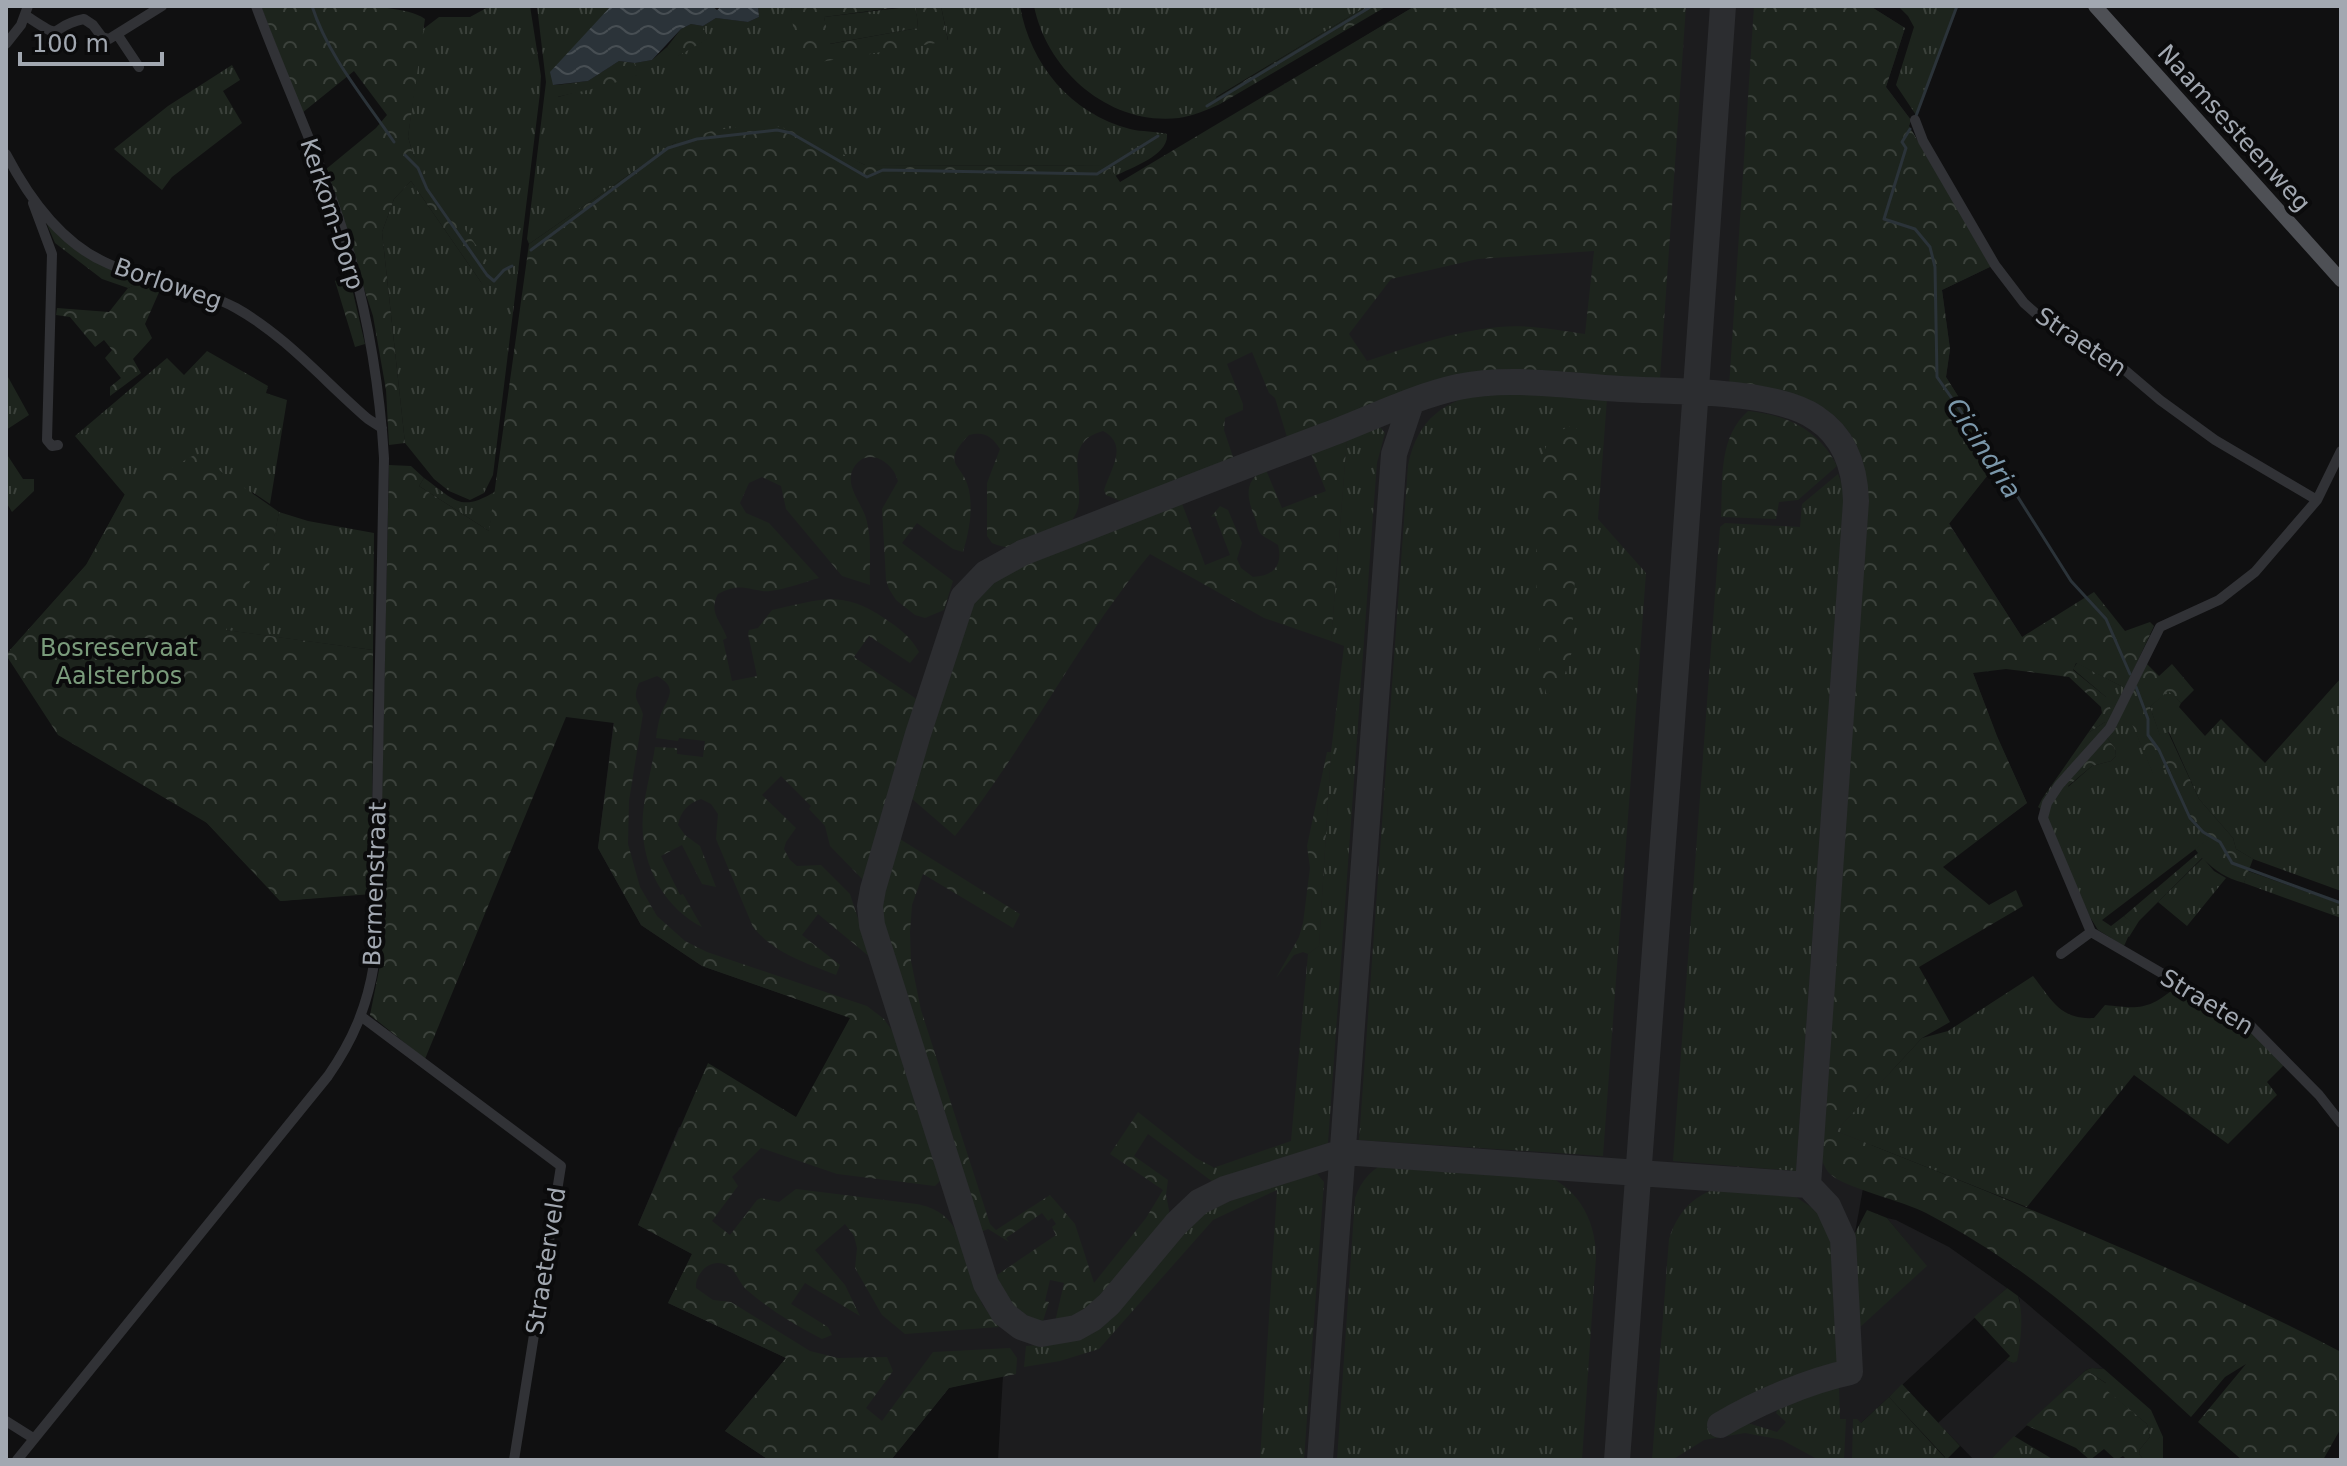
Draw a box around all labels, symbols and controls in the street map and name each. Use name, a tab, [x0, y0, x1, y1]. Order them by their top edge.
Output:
scale bar	[20, 16, 162, 66]
text: 100 m	[32, 30, 109, 58]
street label: Naamsesteenweg	[2152, 39, 2316, 217]
street label: Kerkom-Dorp	[294, 135, 370, 293]
street label: Borloweg	[110, 253, 226, 315]
street label: Straeten	[2030, 301, 2132, 383]
water label: Cicindria	[1940, 392, 2028, 504]
park label: Bosreservaat Aalsterbos	[40, 634, 198, 690]
street label: Bermenstraat	[358, 801, 392, 967]
street label: Straeten	[2155, 963, 2259, 1041]
street label: Straeterveld	[521, 1185, 571, 1337]

